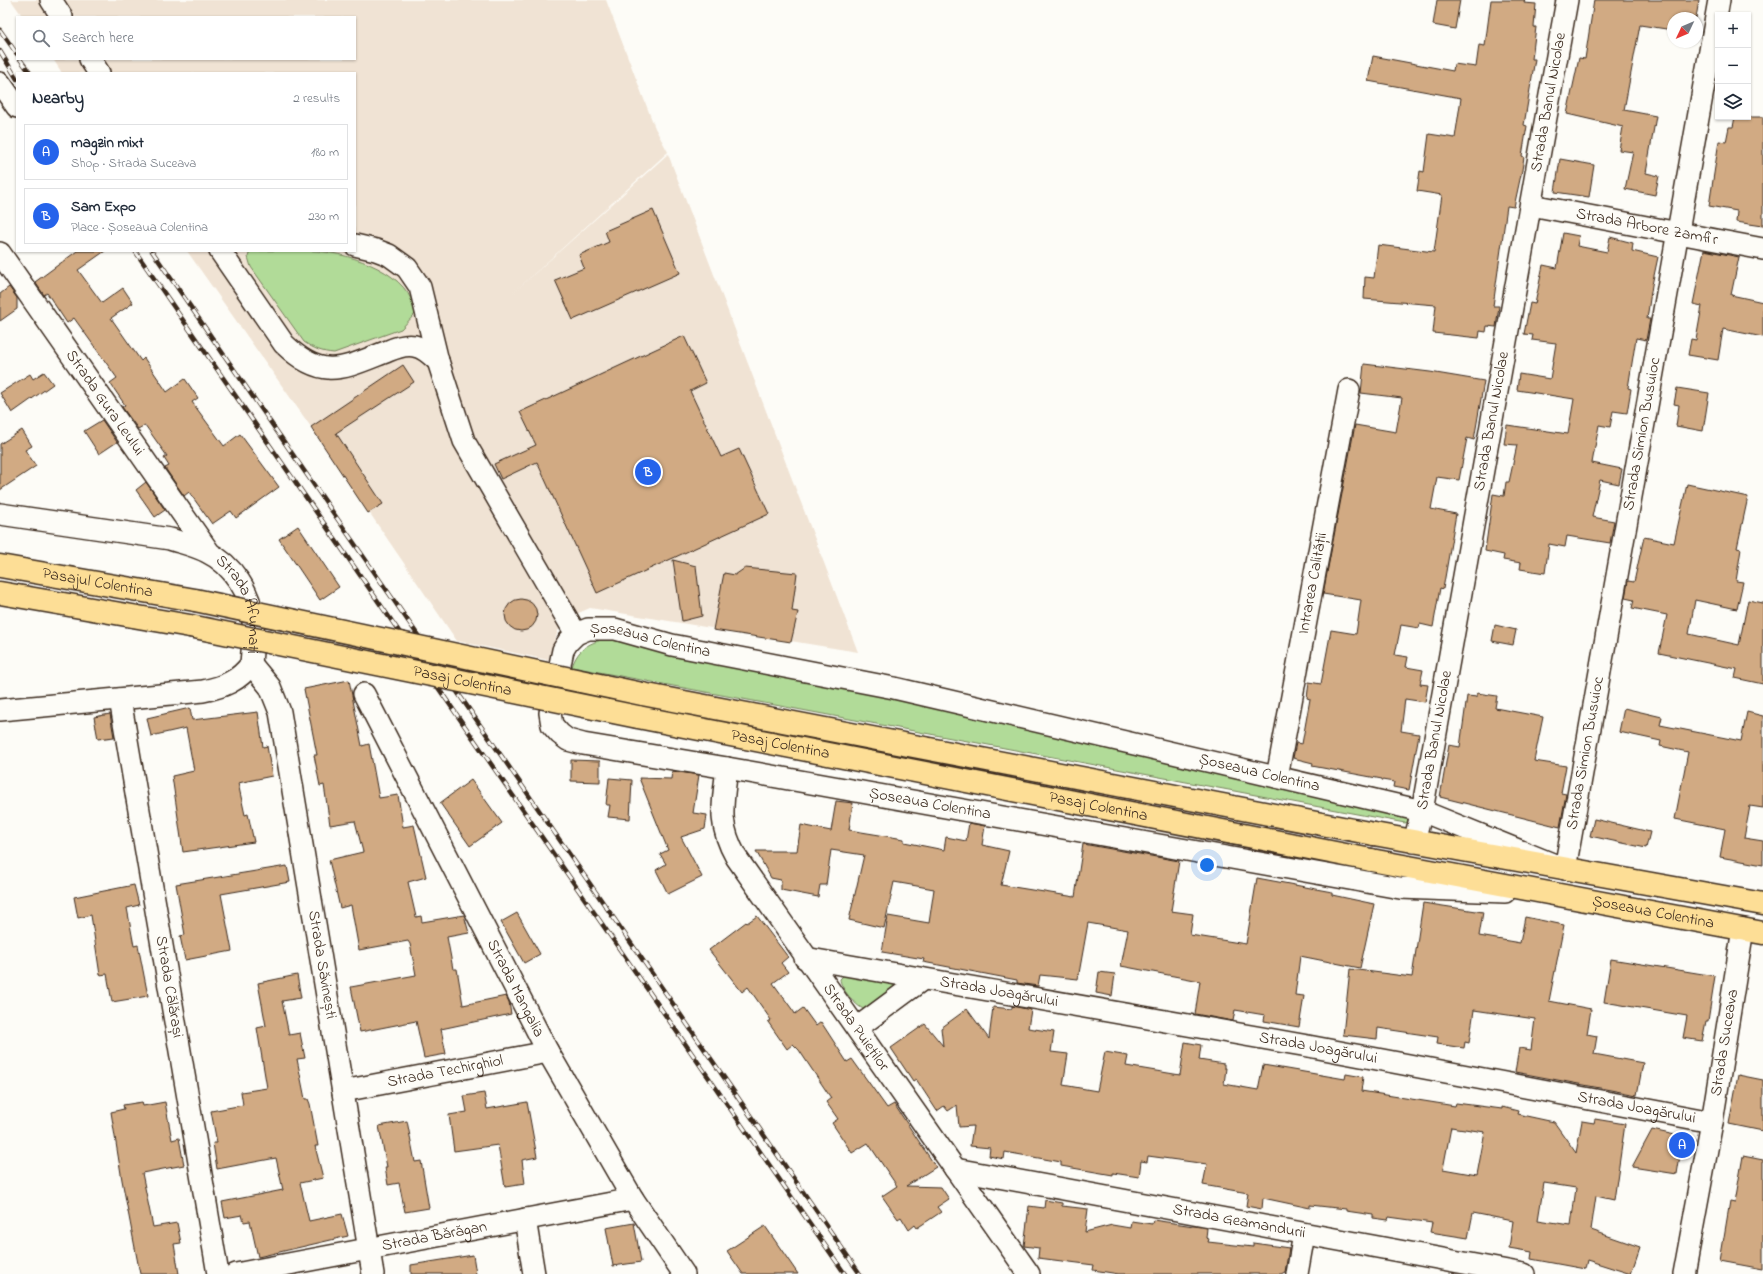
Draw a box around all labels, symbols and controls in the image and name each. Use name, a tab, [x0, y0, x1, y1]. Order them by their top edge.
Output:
north arrow	[1667, 12, 1703, 48]
map controls	[1715, 12, 1751, 120]
button: +	[1715, 12, 1751, 48]
search box	[16, 16, 356, 60]
icon: search	[30, 27, 52, 49]
text: Search here	[62, 27, 134, 49]
street label: Strada Banul Nicolae	[1524, 30, 1573, 174]
button: −	[1715, 48, 1751, 84]
button: layers	[1715, 84, 1751, 120]
text: Nearby	[32, 86, 84, 111]
text: 2 results	[293, 89, 340, 108]
text: magzin mixt	[71, 132, 144, 154]
text: A	[42, 143, 50, 162]
text: 180 m	[311, 143, 339, 162]
text: Shop · Strada Suceava	[71, 154, 196, 173]
text: Sam Expo	[71, 196, 136, 218]
street label: Strada Arbore Zamfir	[1574, 202, 1720, 252]
text: B	[42, 207, 50, 226]
text: 230 m	[308, 207, 339, 226]
text: Place · Șoseaua Colentina	[71, 218, 208, 237]
street label: Strada Gura Leului	[59, 345, 150, 461]
street label: Strada Banul Nicolae	[1467, 349, 1516, 493]
street label: Strada Simion Busuioc	[1617, 355, 1668, 513]
pin: B	[635, 457, 661, 487]
street label: Intrarea Calității	[1292, 530, 1334, 636]
street label: Strada Afumați	[210, 549, 265, 655]
street label: Pasajul Colentina	[40, 562, 155, 604]
street label: Șoseaua Colentina	[590, 617, 713, 664]
street label: Pasaj Colentina	[411, 660, 514, 703]
street label: Strada Banul Nicolae	[1410, 668, 1459, 812]
street label: Strada Simion Busuioc	[1560, 674, 1611, 832]
street label: Pasaj Colentina	[729, 723, 832, 766]
street label: Șoseaua Colentina	[1197, 747, 1322, 799]
street label: Șoseaua Colentina	[867, 781, 993, 827]
street label: Pasaj Colentina	[1047, 785, 1150, 828]
your location	[1197, 855, 1217, 875]
street label: Șoseaua Colentina	[1590, 889, 1716, 936]
street label: Strada Săvinești	[301, 909, 343, 1021]
street label: Strada Călărași	[149, 934, 190, 1040]
street label: Strada Mangalia	[480, 935, 550, 1042]
street label: Strada Joagărului	[938, 970, 1060, 1014]
street label: Strada Puieților	[816, 979, 895, 1076]
street label: Strada Suceava	[1704, 987, 1745, 1098]
street label: Strada Joagărului	[1257, 1026, 1379, 1071]
street label: Strada Techirghiol	[385, 1049, 505, 1094]
street label: Strada Joagărului	[1576, 1085, 1698, 1131]
pin: A	[1669, 1130, 1695, 1160]
street label: Strada Geamandurii	[1171, 1197, 1308, 1245]
street label: Strada Bărăgan	[380, 1215, 489, 1258]

